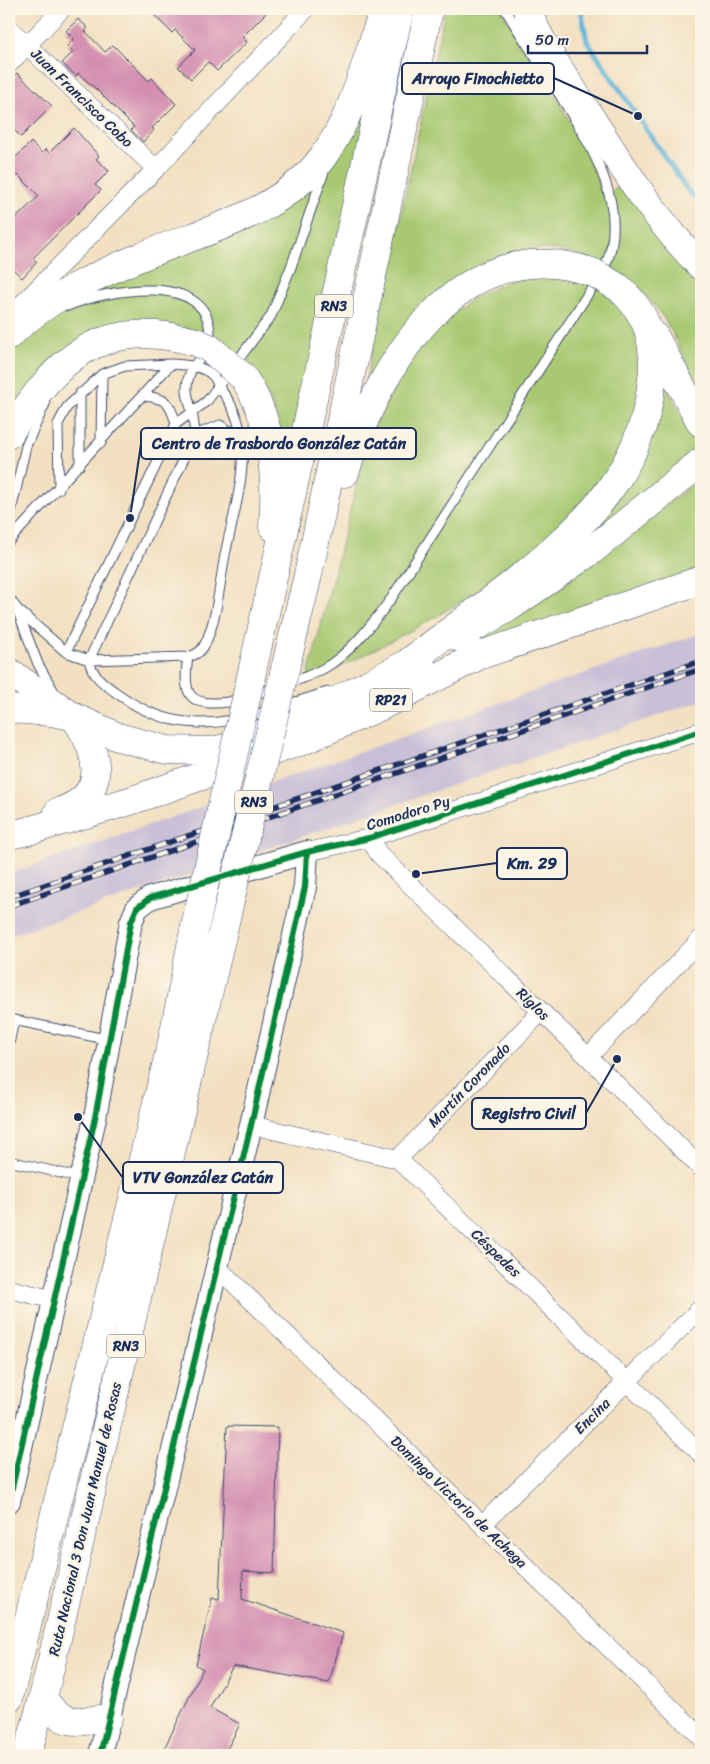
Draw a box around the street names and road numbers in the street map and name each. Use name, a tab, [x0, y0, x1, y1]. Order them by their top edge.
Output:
street label: Juan Francisco Cobo	[24, 41, 140, 154]
road number: RN3	[315, 294, 353, 318]
road number: RP21	[370, 688, 412, 712]
street label: Comodoro Py	[363, 788, 453, 838]
road number: RN3	[235, 790, 273, 814]
street label: Riglos	[510, 981, 557, 1027]
street label: Martín Coronado	[421, 1036, 517, 1134]
street label: Céspedes	[465, 1222, 527, 1284]
road number: RN3	[107, 1334, 145, 1358]
street label: Ruta Nacional 3 Don Juan Manuel de Rosas	[41, 1379, 129, 1659]
street label: Encina	[567, 1391, 617, 1441]
street label: Domingo Victorio de Achega	[384, 1429, 534, 1575]

